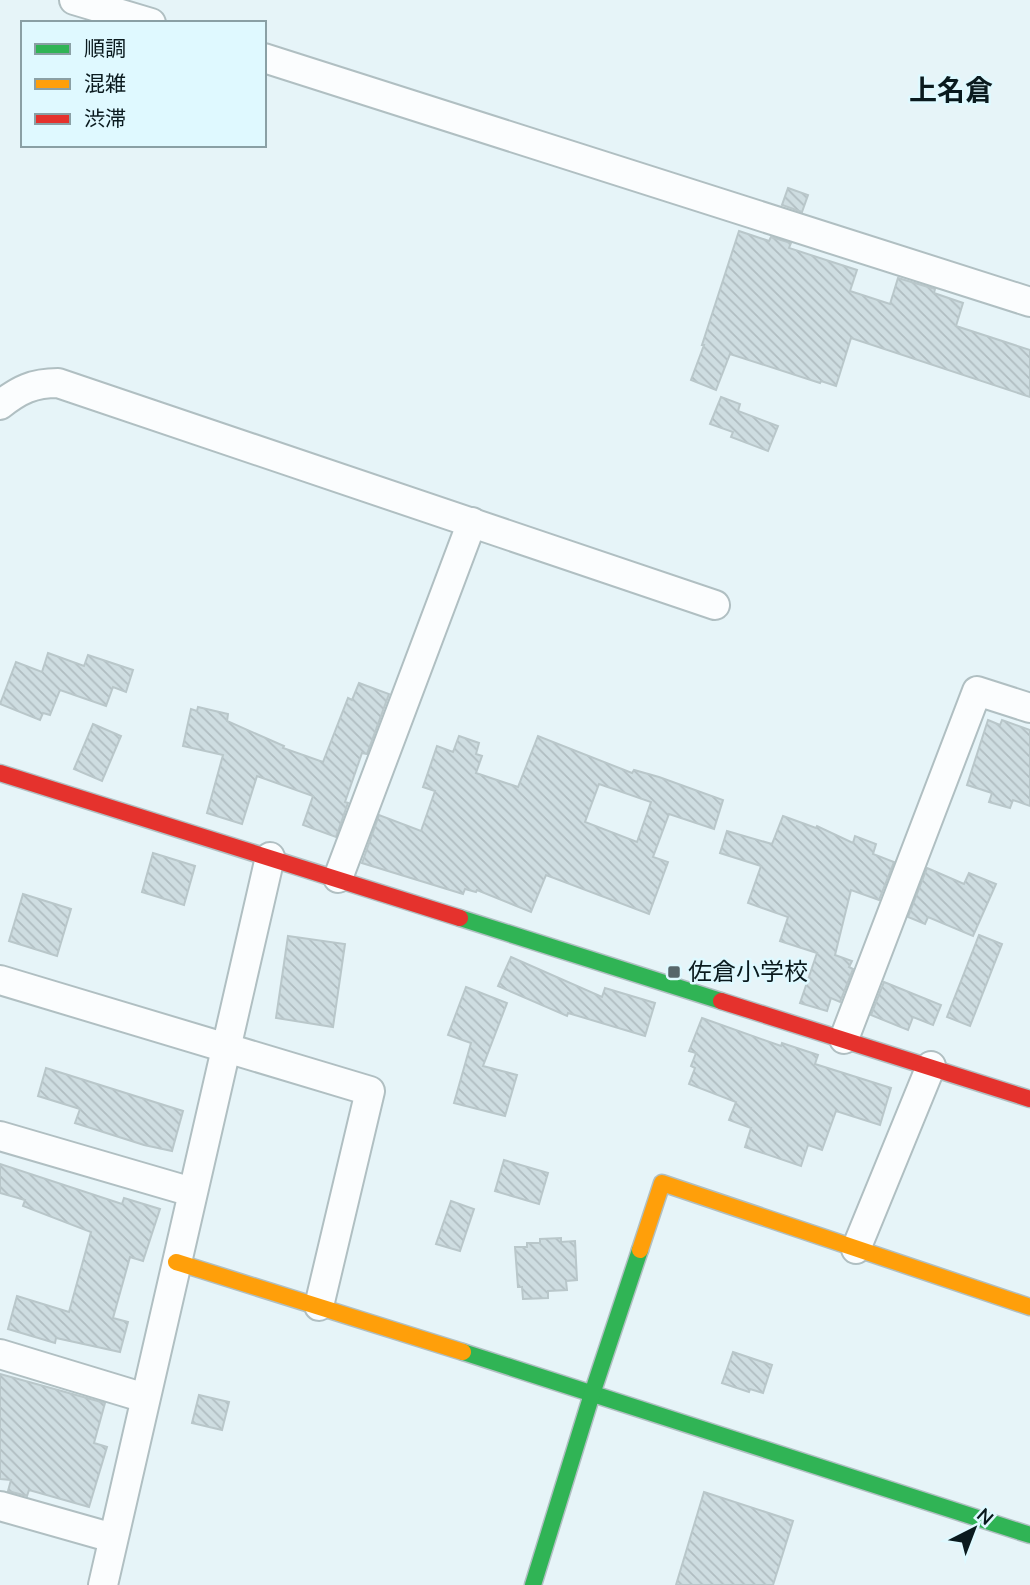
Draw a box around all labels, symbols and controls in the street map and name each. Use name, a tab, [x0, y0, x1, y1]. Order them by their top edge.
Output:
legend	[21, 21, 266, 147]
text: 順調	[84, 35, 126, 63]
text: 混雑	[84, 70, 126, 98]
district label: 上名倉	[909, 72, 993, 110]
text: 渋滞	[84, 105, 126, 133]
place label: 佐倉小学校	[688, 956, 808, 988]
marker: 佐倉小学校	[666, 964, 682, 980]
north arrow	[939, 1494, 1009, 1564]
text: N	[971, 1503, 999, 1532]

